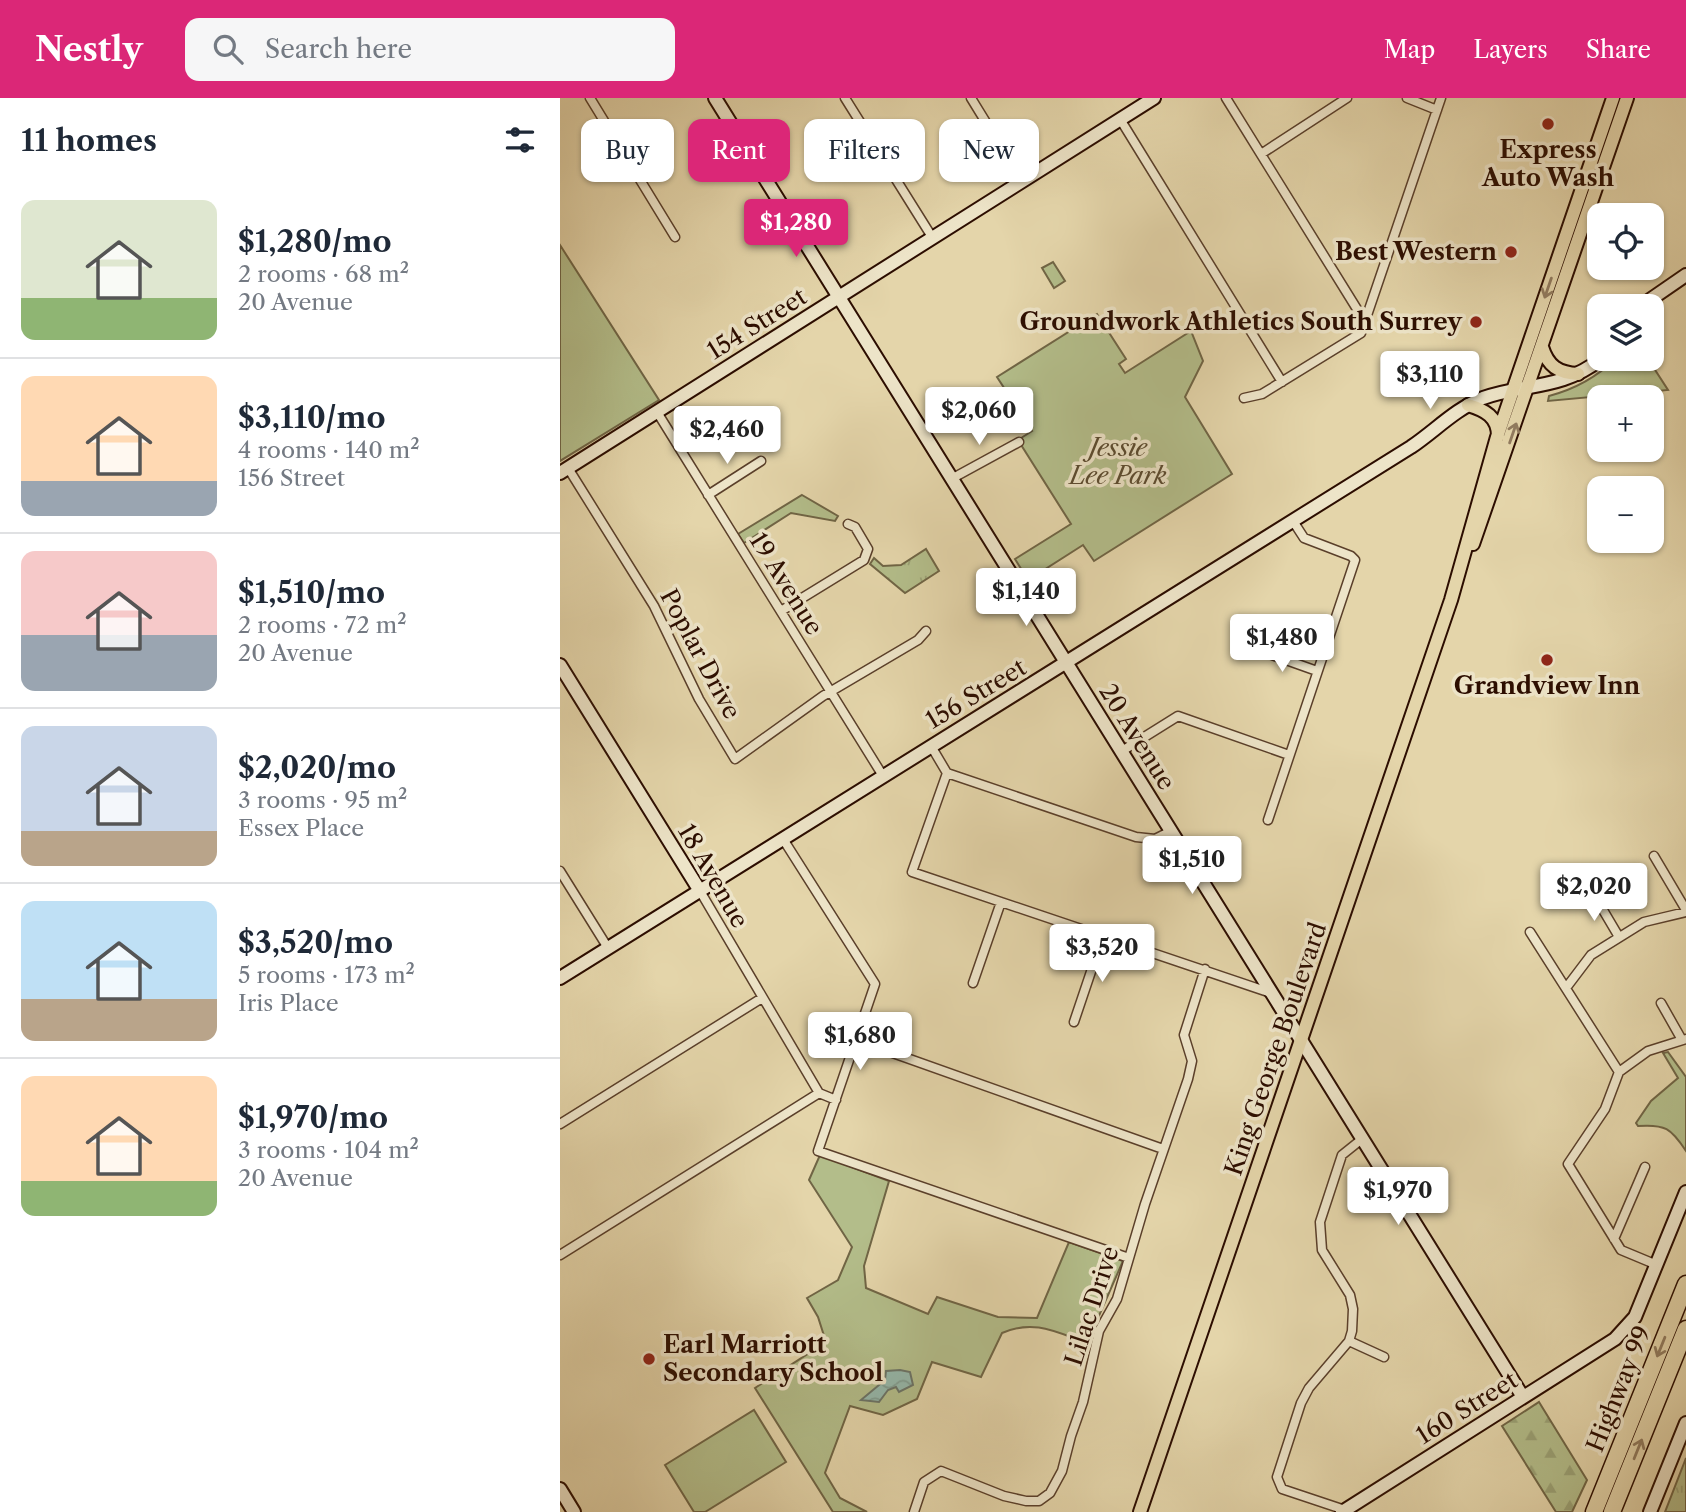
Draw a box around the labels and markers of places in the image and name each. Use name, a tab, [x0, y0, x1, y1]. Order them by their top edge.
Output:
marker: Express Auto Wash	[1540, 116, 1556, 132]
place label: Express Auto Wash	[1481, 135, 1615, 192]
pin: $1,280	[739, 200, 853, 259]
place label: Best Western	[1335, 237, 1498, 266]
marker: Best Western	[1503, 244, 1519, 260]
place label: Groundwork Athletics South Surrey	[1020, 307, 1463, 336]
marker: Groundwork Athletics South Surrey	[1468, 314, 1484, 330]
pin: $3,110	[1373, 352, 1487, 411]
pin: $2,060	[922, 388, 1036, 447]
pin: $2,460	[670, 406, 784, 466]
pin: $1,140	[969, 568, 1083, 628]
pin: $1,480	[1225, 614, 1339, 674]
marker: Grandview Inn	[1539, 652, 1555, 668]
place label: Grandview Inn	[1454, 671, 1641, 700]
pin: $1,510	[1135, 836, 1249, 896]
pin: $2,020	[1537, 864, 1651, 923]
pin: $3,520	[1045, 924, 1159, 984]
pin: $1,680	[803, 1012, 917, 1072]
pin: $1,970	[1341, 1168, 1455, 1227]
place label: Earl Marriott Secondary School	[663, 1330, 883, 1387]
marker: Earl Marriott Secondary School	[641, 1351, 657, 1367]

